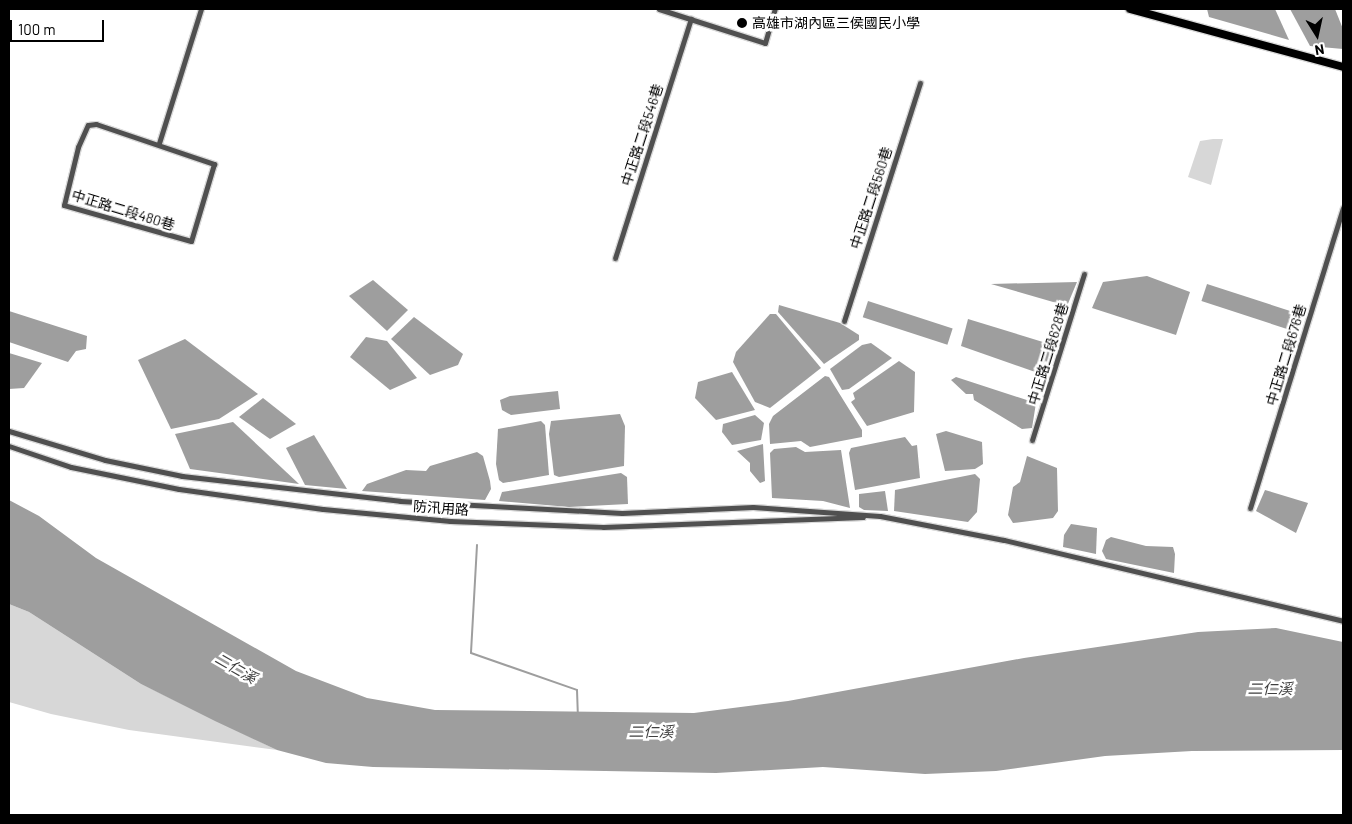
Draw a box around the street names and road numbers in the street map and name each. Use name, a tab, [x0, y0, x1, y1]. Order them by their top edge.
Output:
street label: 中正路二段546巷	[618, 82, 666, 188]
street label: 中正路二段560巷	[847, 145, 895, 251]
street label: 中正路二段480巷	[69, 186, 177, 234]
street label: 中正路二段628巷	[1024, 301, 1072, 407]
street label: 中正路二段676巷	[1263, 302, 1309, 408]
street label: 防汛用路	[412, 498, 470, 518]

